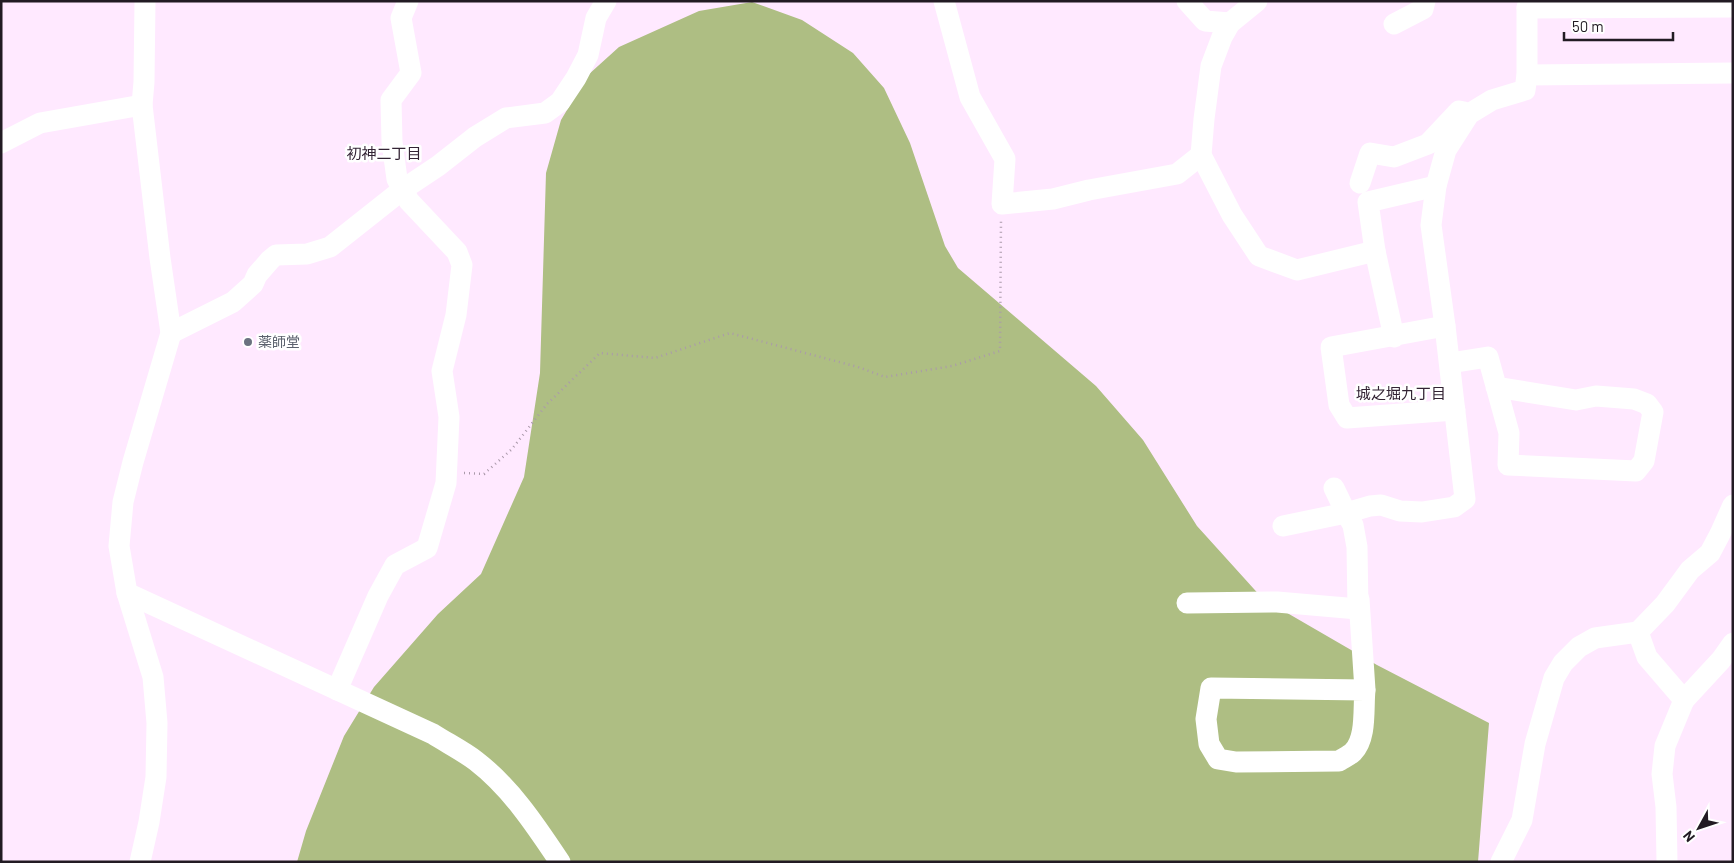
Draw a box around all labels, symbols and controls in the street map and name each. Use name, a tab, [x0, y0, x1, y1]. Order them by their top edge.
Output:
scale bar	[1564, 10, 1673, 42]
text: 50 m	[1572, 17, 1604, 35]
district label: 初神二丁目	[346, 144, 422, 162]
place label: 薬師堂	[258, 333, 300, 350]
marker: 薬師堂	[242, 336, 254, 348]
district label: 城之堀九丁目	[1356, 384, 1446, 402]
north arrow	[1674, 803, 1724, 853]
text: N	[1679, 828, 1698, 846]

